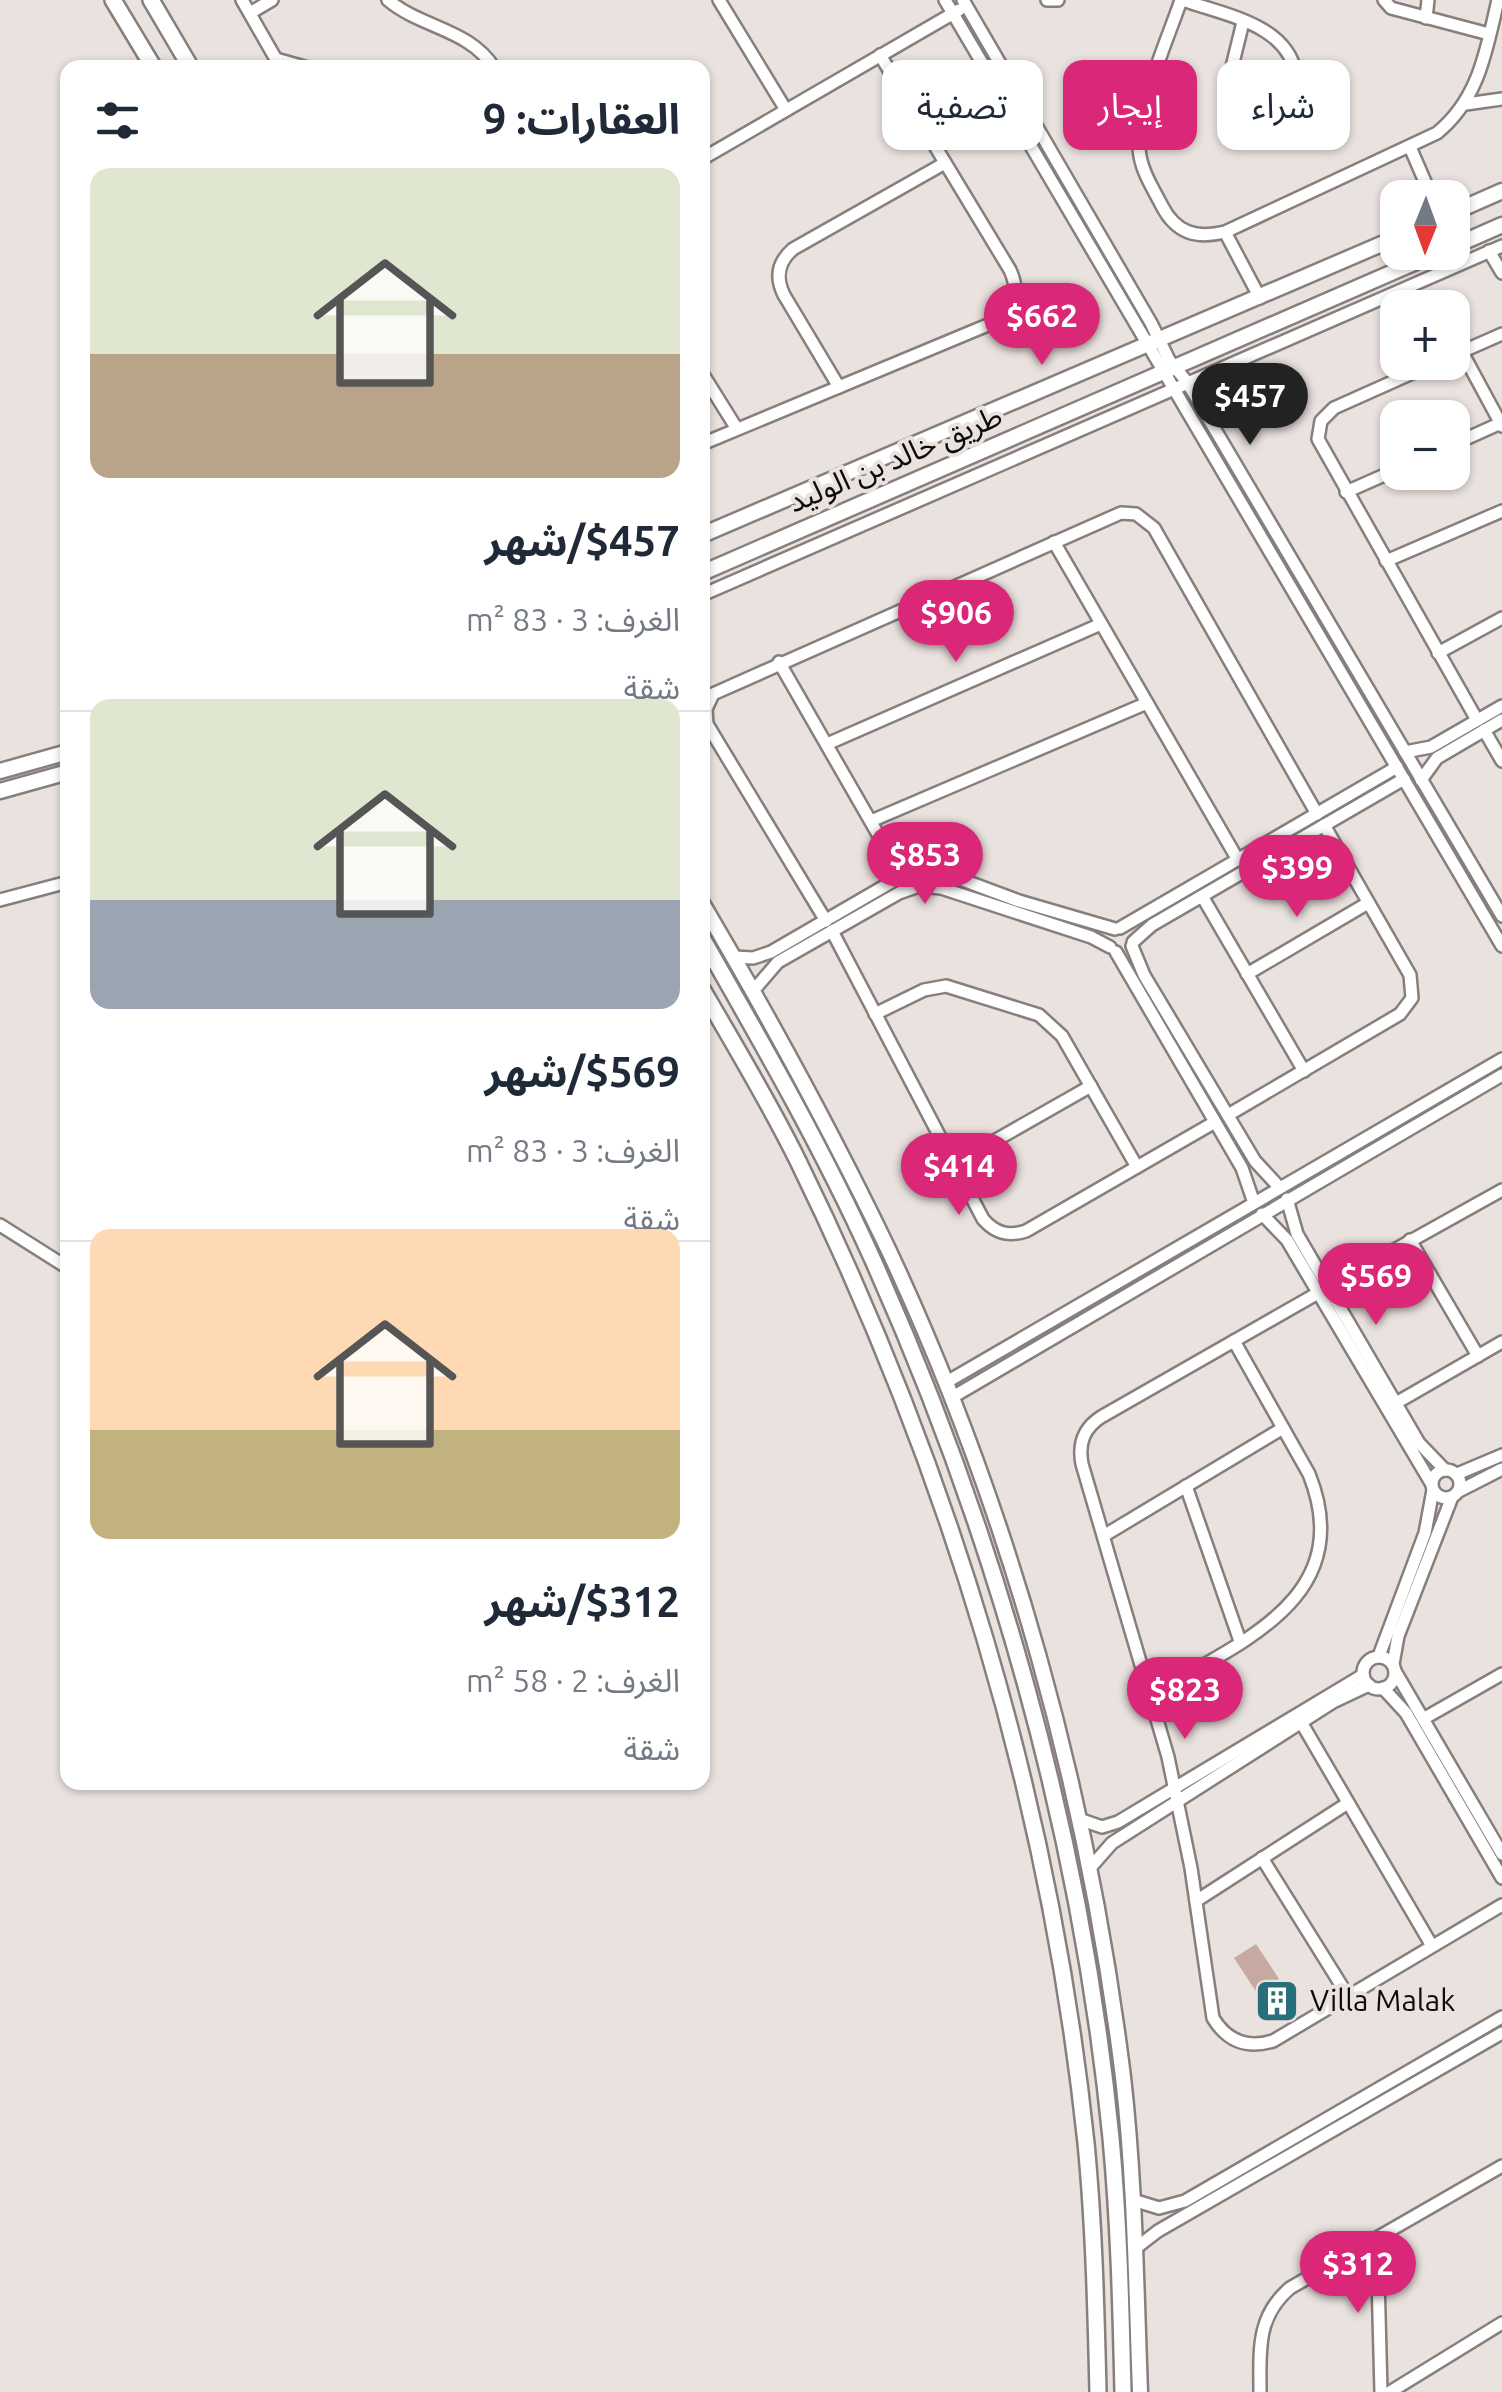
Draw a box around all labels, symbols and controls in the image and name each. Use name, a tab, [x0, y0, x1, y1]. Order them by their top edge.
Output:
chip: تصفية	[882, 60, 1043, 150]
chip: إيجار	[1063, 60, 1197, 150]
chip: شراء	[1217, 60, 1350, 150]
icon: filters	[90, 93, 145, 148]
text: العقارات: 9	[483, 95, 680, 142]
north arrow	[1380, 180, 1470, 270]
map controls	[1380, 180, 1470, 490]
icon: home	[295, 233, 475, 413]
pin: $662	[983, 283, 1101, 368]
button: +	[1380, 290, 1470, 380]
text: $662	[1006, 297, 1078, 333]
pin: $457	[1191, 363, 1309, 448]
text: $457	[1214, 377, 1286, 413]
street label: طريق خالد بن الوليد	[782, 398, 1008, 520]
button: −	[1380, 400, 1470, 490]
text: $457/شهر	[485, 517, 680, 564]
pin: $906	[897, 580, 1015, 665]
text: $906	[920, 594, 992, 630]
text: الغرف: 3 · 83 m²	[466, 601, 680, 637]
text: شقة	[624, 669, 680, 705]
icon: home	[295, 764, 475, 944]
pin: $853	[866, 822, 984, 907]
pin: $399	[1238, 835, 1356, 920]
text: $853	[889, 836, 961, 872]
text: $399	[1261, 849, 1333, 885]
text: $569/شهر	[485, 1048, 680, 1095]
text: الغرف: 3 · 83 m²	[466, 1132, 680, 1168]
pin: $414	[900, 1133, 1018, 1218]
text: $414	[923, 1147, 995, 1183]
text: شقة	[624, 1200, 680, 1236]
pin: $569	[1317, 1243, 1435, 1328]
text: $569	[1340, 1257, 1412, 1293]
icon: home	[295, 1294, 475, 1474]
text: $312/شهر	[485, 1578, 680, 1625]
pin: $823	[1126, 1657, 1244, 1742]
text: الغرف: 2 · 58 m²	[466, 1662, 680, 1698]
text: $823	[1149, 1671, 1221, 1707]
text: شقة	[624, 1730, 680, 1766]
building icon: Villa Malak	[1254, 1978, 1300, 2024]
place label: Villa Malak	[1310, 1983, 1455, 2017]
pin: $312	[1299, 2231, 1417, 2316]
text: $312	[1322, 2245, 1394, 2281]

